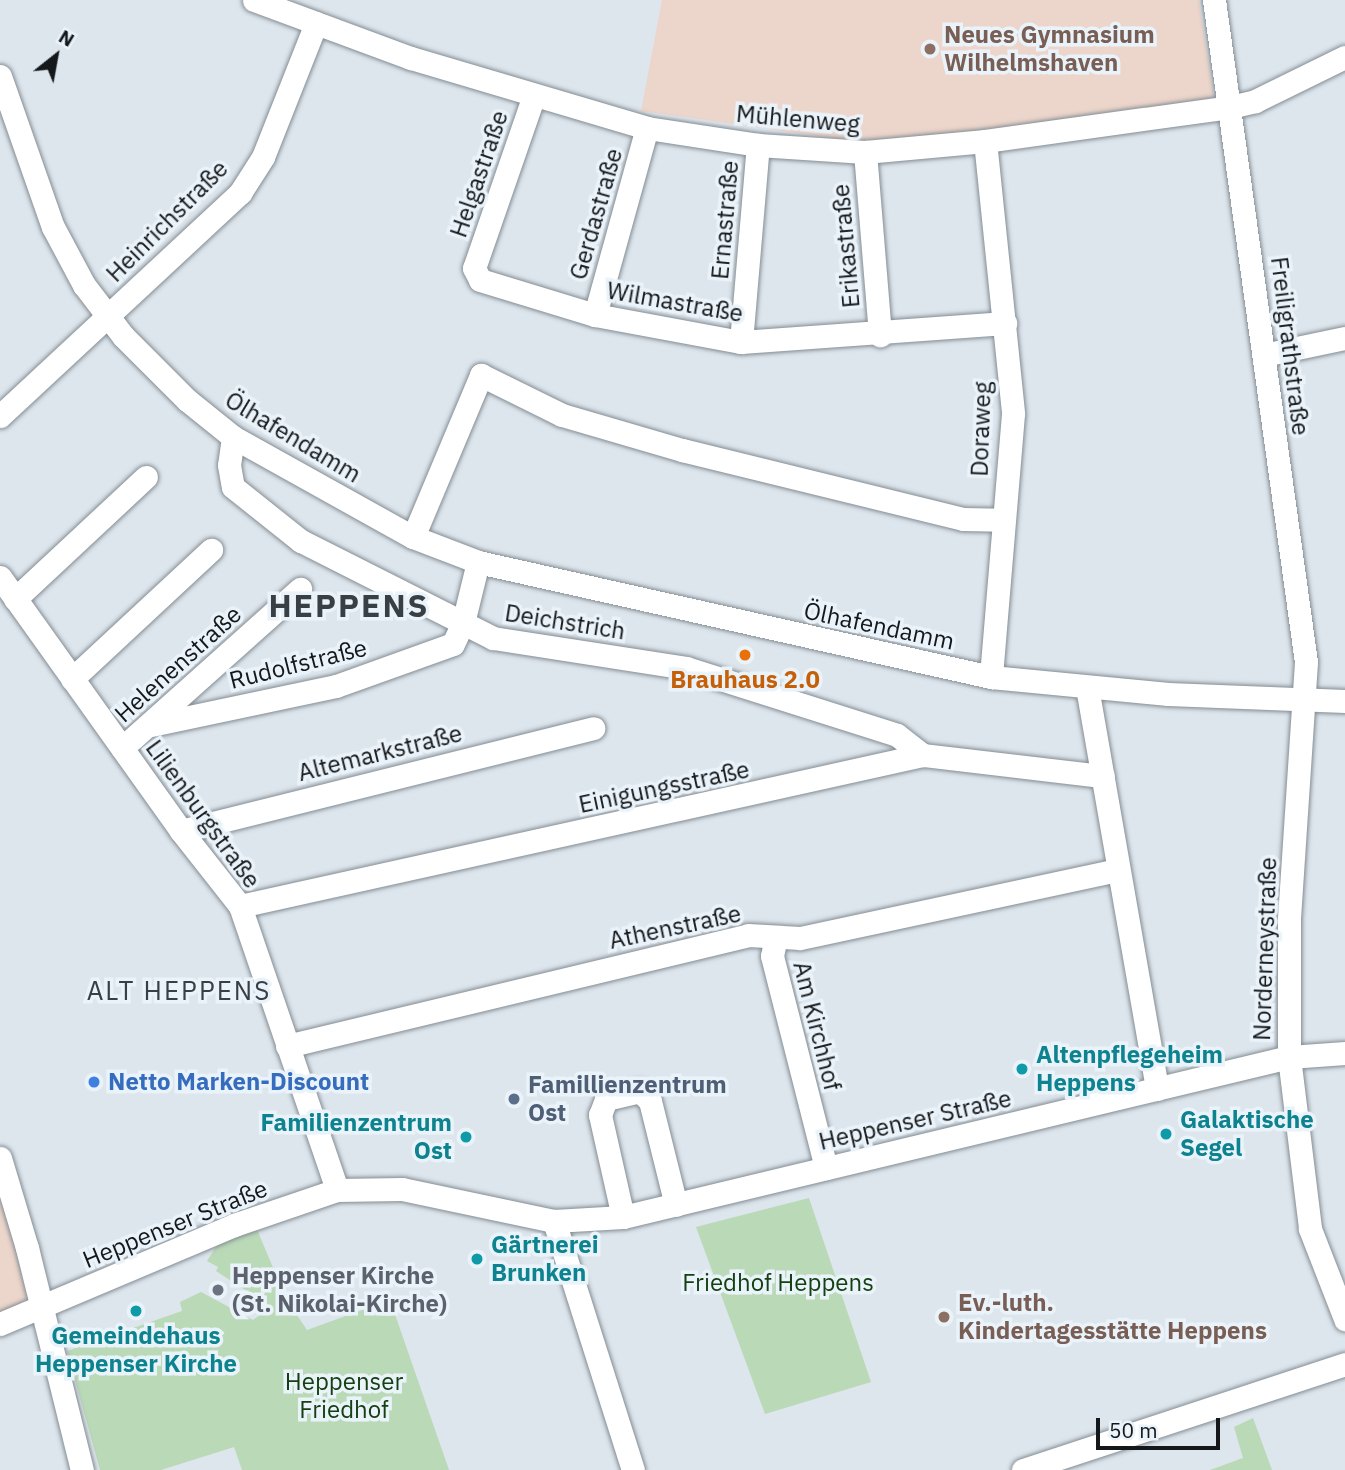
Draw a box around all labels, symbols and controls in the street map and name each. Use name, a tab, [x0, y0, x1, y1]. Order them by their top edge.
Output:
north arrow	[21, 21, 91, 91]
place label: Neues Gymnasium Wilhelmshaven	[944, 21, 1155, 77]
text: N	[55, 24, 79, 52]
marker: Neues Gymnasium Wilhelmshaven	[922, 41, 938, 57]
street label: Mühlenweg	[735, 99, 861, 139]
street label: Helgastraße	[444, 107, 514, 241]
street label: Gerdastraße	[564, 145, 628, 283]
street label: Heinrichstraße	[100, 154, 234, 288]
street label: Ernastraße	[705, 159, 745, 281]
street label: Erikastraße	[826, 183, 866, 309]
street label: Freiligrathstraße	[1265, 255, 1315, 437]
street label: Wilmastraße	[605, 276, 745, 328]
street label: Doraweg	[965, 381, 997, 477]
street label: Ölhafendamm	[220, 385, 366, 489]
district label: HEPPENS	[269, 586, 429, 624]
street label: Ölhafendamm	[801, 596, 957, 656]
street label: Deichstrich	[503, 598, 627, 646]
street label: Helenenstraße	[109, 600, 247, 728]
street label: Rudolfstraße	[226, 633, 370, 695]
marker: Brauhaus 2.0	[737, 647, 753, 663]
place label: Brauhaus 2.0	[670, 666, 820, 694]
street label: Altemarkstraße	[295, 719, 465, 787]
street label: Lilienburgstraße	[140, 734, 266, 894]
street label: Einigungsstraße	[576, 755, 752, 819]
street label: Norderneystraße	[1247, 857, 1283, 1041]
street label: Athenstraße	[606, 899, 744, 955]
street label: Am Kirchhof	[787, 958, 847, 1094]
district label: ALT HEPPENS	[88, 975, 270, 1007]
place label: Altenpflegeheim Heppens	[1036, 1041, 1223, 1097]
marker: Altenpflegeheim Heppens	[1014, 1061, 1030, 1077]
place label: Netto Marken-Discount	[108, 1068, 369, 1096]
place label: Famillienzentrum Ost	[528, 1071, 727, 1127]
marker: Netto Marken-Discount	[86, 1074, 102, 1090]
street label: Heppenser Straße	[816, 1084, 1014, 1156]
marker: Famillienzentrum Ost	[506, 1091, 522, 1107]
place label: Galaktische Segel	[1180, 1106, 1314, 1162]
place label: Familienzentrum Ost	[260, 1109, 452, 1165]
marker: Galaktische Segel	[1158, 1126, 1174, 1142]
marker: Familienzentrum Ost	[458, 1129, 474, 1145]
street label: Heppenser Straße	[78, 1174, 272, 1274]
place label: Gärtnerei Brunken	[491, 1231, 599, 1287]
marker: Gärtnerei Brunken	[469, 1251, 485, 1267]
place label: Heppenser Kirche (St. Nikolai-Kirche)	[232, 1262, 447, 1318]
park label: Friedhof Heppens	[682, 1269, 874, 1297]
marker: Heppenser Kirche (St. Nikolai-Kirche)	[210, 1282, 226, 1298]
place label: Ev.-luth. Kindertagesstätte Heppens	[958, 1289, 1267, 1345]
marker: Gemeindehaus Heppenser Kirche	[128, 1303, 144, 1319]
marker: Ev.-luth. Kindertagesstätte Heppens	[936, 1309, 952, 1325]
place label: Gemeindehaus Heppenser Kirche	[35, 1322, 237, 1378]
park label: Heppenser Friedhof	[285, 1368, 403, 1424]
scale bar	[1100, 1404, 1224, 1448]
text: 50 m	[1109, 1416, 1158, 1444]

